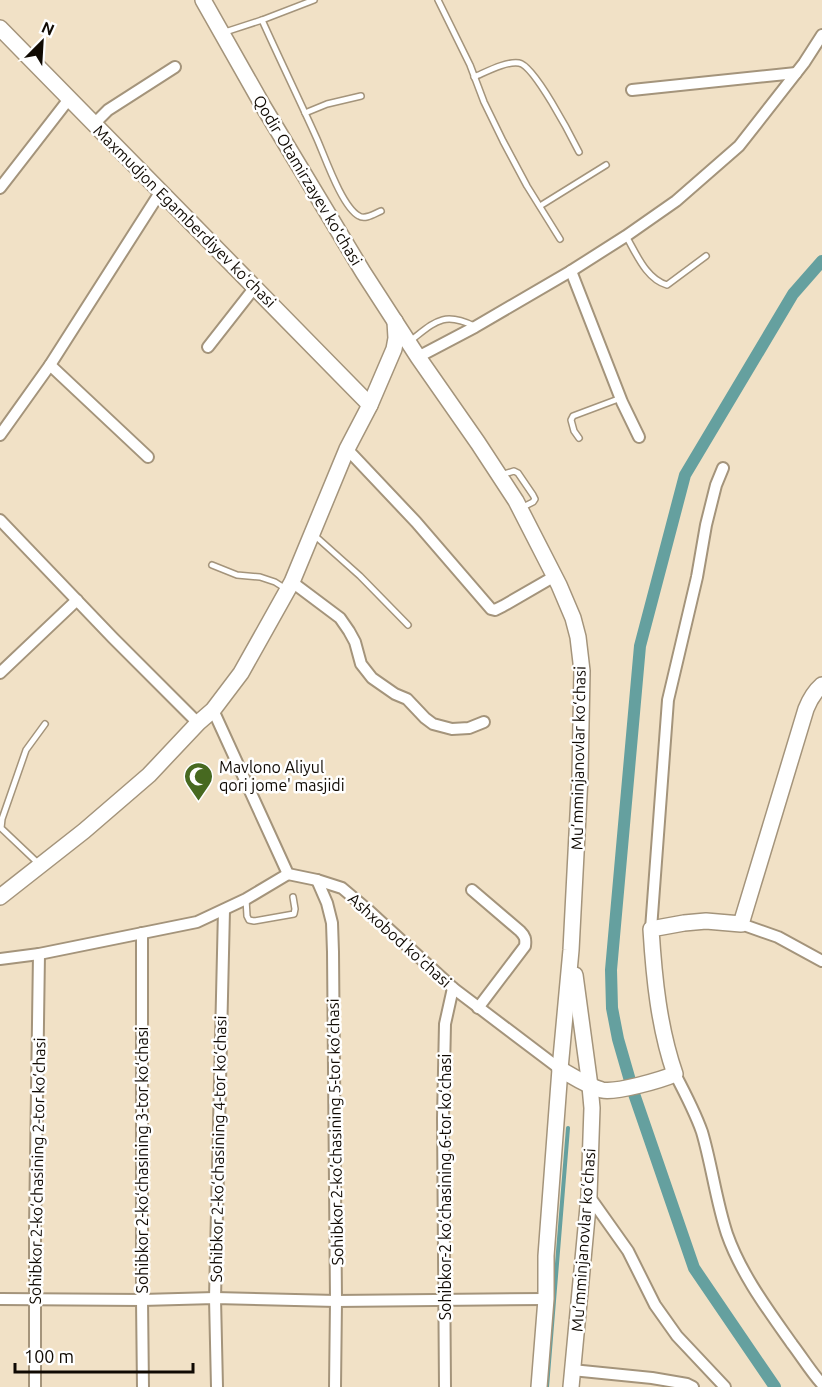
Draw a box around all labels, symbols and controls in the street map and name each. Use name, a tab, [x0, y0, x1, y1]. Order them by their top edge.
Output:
north arrow	[12, 12, 72, 72]
text: N	[39, 18, 57, 39]
street label: Qodir Otamirzayev koʻchasi	[250, 92, 366, 268]
street label: Maxmudjon Egamberdiyev koʻchasi	[90, 121, 280, 311]
street label: Mu’mminjanovlar ko‘chasi	[567, 666, 589, 850]
place label: Mavlono Aliyul qori jome' masjidi	[219, 758, 345, 794]
mosque icon: Mavlono Aliyul qori jome' masjidi	[182, 760, 214, 802]
street label: Ashxobod ko'chasi	[345, 889, 455, 991]
street label: Sohibkor 2-ko‘chasining 5-tor ko‘chasi	[324, 998, 346, 1266]
street label: Sohibkor 2-ko‘chasining 4-tor ko‘chasi	[207, 1015, 229, 1283]
street label: Sohibkor 2-ko‘chasining 3-tor ko‘chasi	[133, 1027, 151, 1294]
street label: Sohibkor 2-ko‘chasining 2-tor ko‘chasi	[26, 1037, 48, 1305]
street label: Sohibkor-2 ko‘chasining 6-tor ko‘chasi	[436, 1054, 454, 1320]
street label: Mu’mminjanovlar ko‘chasi	[568, 1148, 598, 1332]
scale bar	[15, 1336, 194, 1374]
text: 100 m	[24, 1346, 74, 1366]

